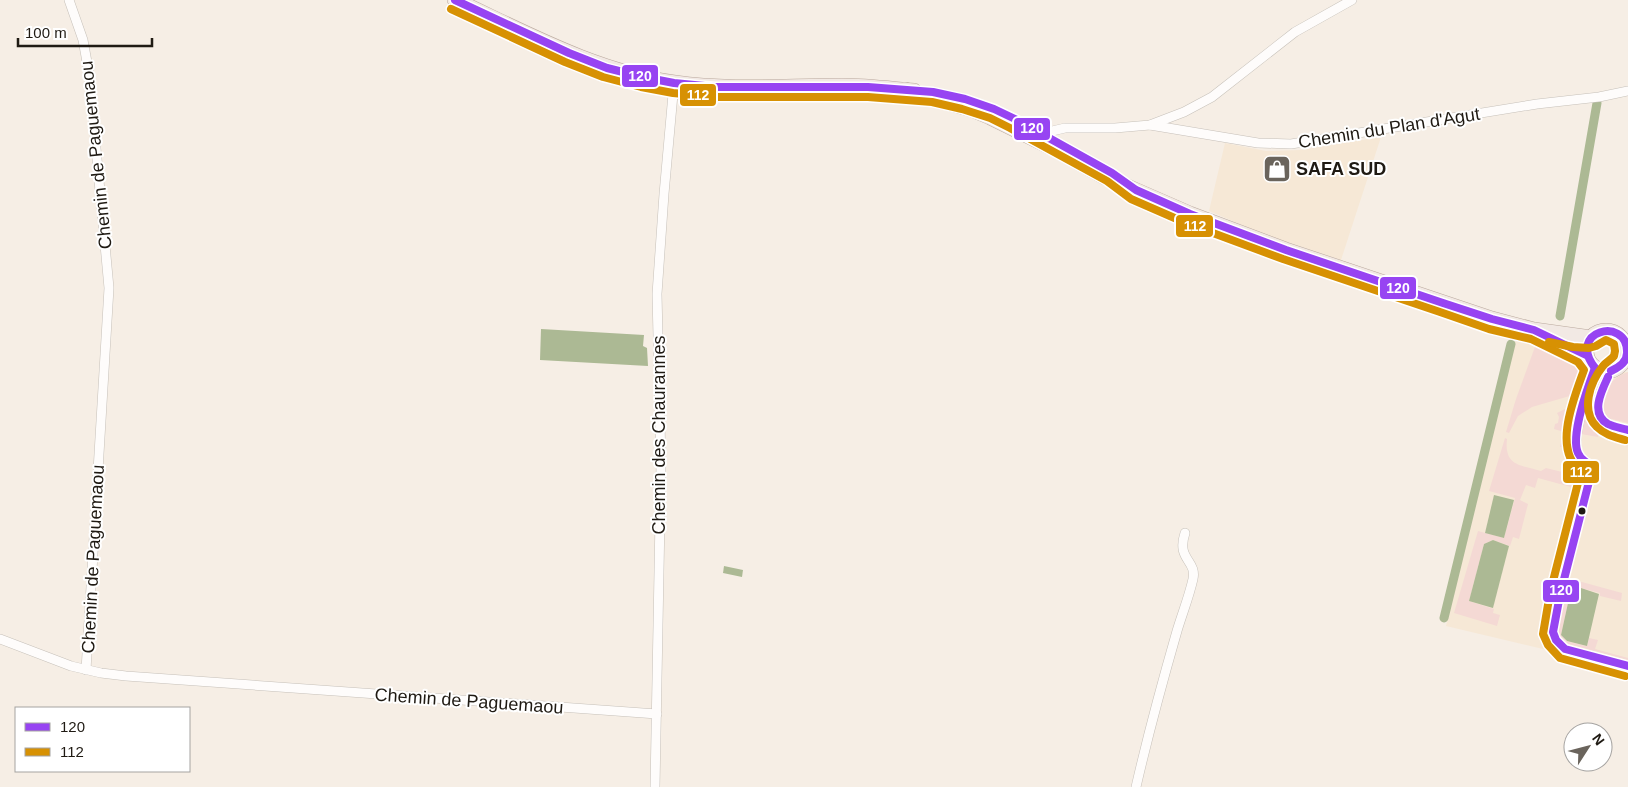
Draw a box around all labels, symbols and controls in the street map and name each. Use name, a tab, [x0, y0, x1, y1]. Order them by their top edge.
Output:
scale bar	[18, 15, 151, 47]
text: 100 m	[25, 24, 67, 41]
street label: Chemin de Paguemaou	[76, 60, 116, 250]
line badge: 120	[621, 64, 659, 88]
text: 120	[628, 68, 652, 84]
line badge: 112	[679, 83, 717, 107]
text: 112	[687, 87, 710, 103]
street label: Chemin du Plan d'Agut	[1297, 104, 1481, 152]
line badge: 120	[1013, 117, 1051, 141]
text: 120	[1020, 120, 1044, 136]
shop icon: SAFA SUD	[1262, 154, 1292, 184]
place label: SAFA SUD	[1296, 159, 1386, 179]
line badge: 112	[1175, 214, 1214, 238]
text: 112	[1184, 218, 1207, 234]
line badge: 120	[1379, 276, 1417, 300]
text: 120	[1386, 280, 1410, 296]
street label: Chemin des Chaurannes	[649, 335, 669, 535]
line badge: 112	[1562, 460, 1600, 484]
street label: Chemin de Paguemaou	[78, 464, 108, 654]
text: 112	[1570, 464, 1593, 480]
unlabelled marker	[1577, 506, 1587, 516]
line badge: 120	[1542, 579, 1580, 603]
text: 120	[1549, 582, 1573, 598]
street label: Chemin de Paguemaou	[374, 684, 564, 718]
legend	[15, 707, 190, 772]
text: 120	[60, 718, 85, 735]
north arrow	[1563, 722, 1613, 772]
text: N	[1589, 731, 1608, 748]
text: 112	[60, 743, 84, 760]

